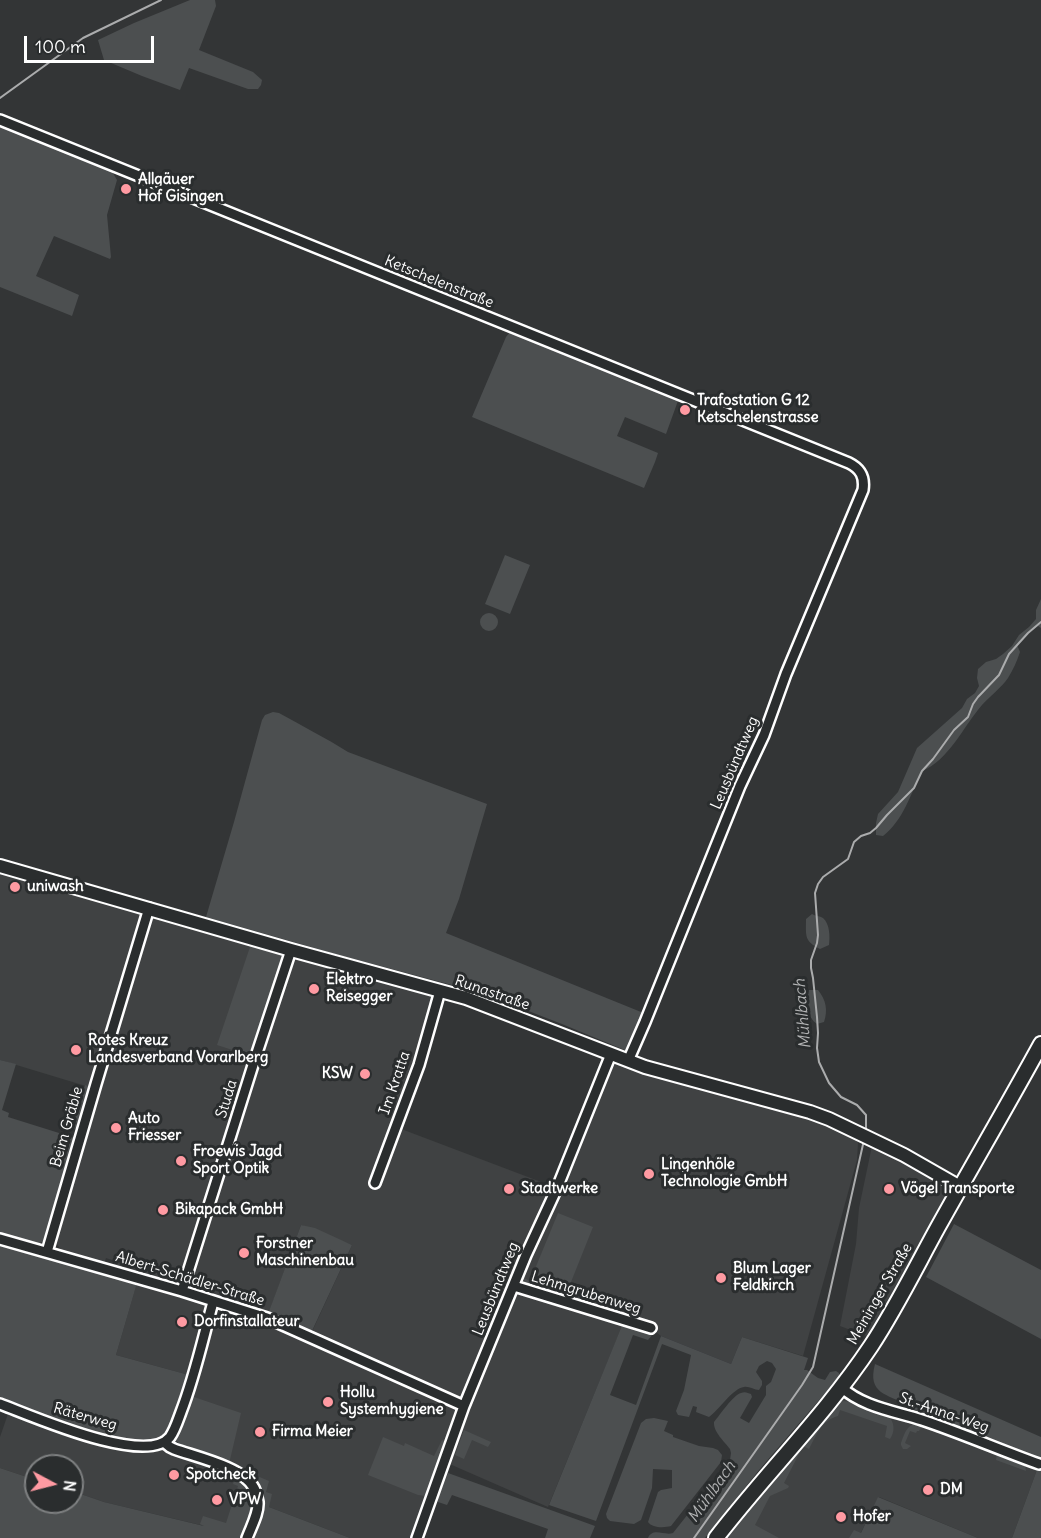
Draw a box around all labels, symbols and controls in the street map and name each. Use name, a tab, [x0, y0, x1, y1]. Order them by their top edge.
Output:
scale bar	[27, 24, 158, 62]
text: 100 m	[35, 35, 86, 58]
place label: Allgäuer Hof Gisingen	[138, 171, 224, 206]
marker: Allgäuer Hof Gisingen	[119, 182, 133, 196]
street label: Ketschelenstraße	[382, 252, 496, 312]
place label: Trafostation G 12 Ketschelenstrasse	[697, 392, 818, 427]
marker: Trafostation G 12 Ketschelenstrasse	[678, 403, 692, 417]
street label: Leusbündtweg	[707, 714, 763, 812]
place label: uniwash	[27, 878, 84, 896]
marker: uniwash	[8, 880, 22, 894]
place label: Elektro Reisegger	[326, 971, 393, 1006]
street label: Runastraße	[452, 972, 532, 1014]
water label: Mühlbach	[790, 978, 816, 1050]
marker: Elektro Reisegger	[307, 982, 321, 996]
place label: Rotes Kreuz Landesverband Vorarlberg	[88, 1032, 268, 1067]
marker: Rotes Kreuz Landesverband Vorarlberg	[69, 1043, 83, 1057]
street label: Im Kratta	[376, 1049, 414, 1117]
place label: KSW	[322, 1065, 353, 1083]
marker: KSW	[358, 1067, 372, 1081]
street label: Studa	[213, 1078, 241, 1120]
street label: Beim Gräble	[47, 1085, 87, 1169]
place label: Auto Friesser	[128, 1110, 181, 1145]
marker: Auto Friesser	[109, 1121, 123, 1135]
place label: Froewis Jagd Sport Optik	[193, 1143, 282, 1178]
marker: Froewis Jagd Sport Optik	[174, 1154, 188, 1168]
place label: Lingenhöle Technologie GmbH	[661, 1156, 787, 1191]
marker: Lingenhöle Technologie GmbH	[642, 1167, 656, 1181]
place label: Stadtwerke	[521, 1180, 598, 1198]
place label: Vögel Transporte	[901, 1180, 1015, 1198]
marker: Stadtwerke	[502, 1182, 516, 1196]
marker: Vögel Transporte	[882, 1182, 896, 1196]
place label: Bikapack GmbH	[175, 1201, 283, 1219]
marker: Bikapack GmbH	[156, 1203, 170, 1217]
place label: Forstner Maschinenbau	[256, 1235, 354, 1270]
street label: Leusbündtweg	[469, 1240, 523, 1338]
street label: Meininger Straße	[844, 1240, 916, 1348]
marker: Forstner Maschinenbau	[237, 1246, 251, 1260]
street label: Albert-Schädler-Straße	[113, 1248, 267, 1310]
place label: Blum Lager Feldkirch	[733, 1260, 811, 1295]
street label: Lehmgrubenweg	[529, 1268, 643, 1318]
marker: Blum Lager Feldkirch	[714, 1271, 728, 1285]
place label: Dorfinstallateur	[194, 1313, 300, 1331]
marker: Dorfinstallateur	[175, 1315, 189, 1329]
place label: Hollu Systemhygiene	[340, 1384, 443, 1419]
street label: St.-Anna-Weg	[897, 1389, 991, 1437]
marker: Hollu Systemhygiene	[321, 1395, 335, 1409]
street label: Räterweg	[51, 1399, 119, 1435]
place label: Firma Meier	[272, 1423, 353, 1441]
marker: Firma Meier	[253, 1425, 267, 1439]
north arrow	[24, 1454, 84, 1514]
water label: Mühlbach	[684, 1458, 740, 1526]
place label: Spotcheck	[186, 1466, 256, 1484]
marker: Spotcheck	[167, 1468, 181, 1482]
text: N	[59, 1479, 80, 1493]
place label: DM	[940, 1481, 963, 1499]
marker: DM	[921, 1483, 935, 1497]
place label: VPW	[229, 1491, 261, 1509]
marker: VPW	[210, 1493, 224, 1507]
place label: Hofer	[853, 1508, 891, 1526]
marker: Hofer	[834, 1510, 848, 1524]

